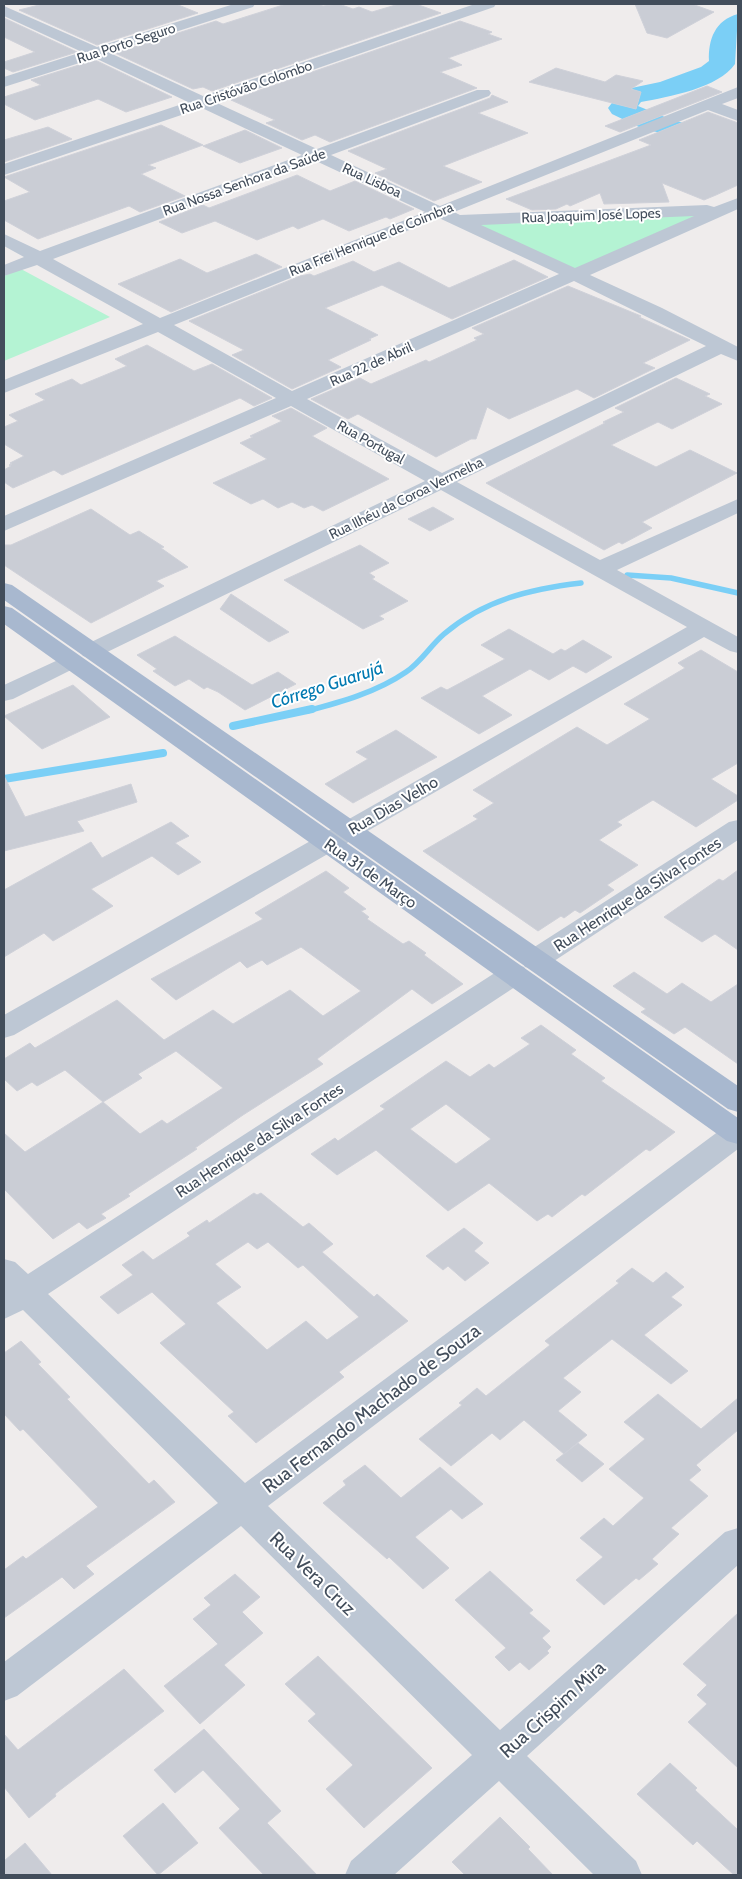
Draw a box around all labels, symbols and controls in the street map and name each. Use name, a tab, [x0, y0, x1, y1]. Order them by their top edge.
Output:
street label: Rua Porto Seguro	[74, 19, 178, 67]
street label: Rua Cristóvão Colombo	[178, 56, 315, 118]
street label: Rua Nossa Senhora da Saúde	[160, 144, 328, 220]
street label: Rua Lisboa	[339, 158, 405, 202]
street label: Rua Frei Henrique de Coimbra	[286, 198, 456, 280]
street label: Rua Joaquim José Lopes	[521, 204, 661, 226]
street label: Rua 22 de Abril	[327, 338, 416, 390]
street label: Rua Portugal	[334, 416, 409, 468]
street label: Rua Ilhéu da Coroa Vermelha	[326, 453, 486, 543]
water label: Córrego Guarujá	[268, 656, 386, 714]
street label: Rua Dias Velho	[345, 772, 442, 839]
street label: Rua Henrique da Silva Fontes	[550, 833, 725, 956]
street label: Rua 31 de Março	[321, 834, 421, 912]
street label: Rua Henrique da Silva Fontes	[172, 1079, 347, 1202]
street label: Rua Fernando Machado de Souza	[258, 1319, 485, 1498]
street label: Rua Vera Cruz	[265, 1527, 360, 1620]
street label: Rua Crispim Mira	[495, 1656, 610, 1763]

